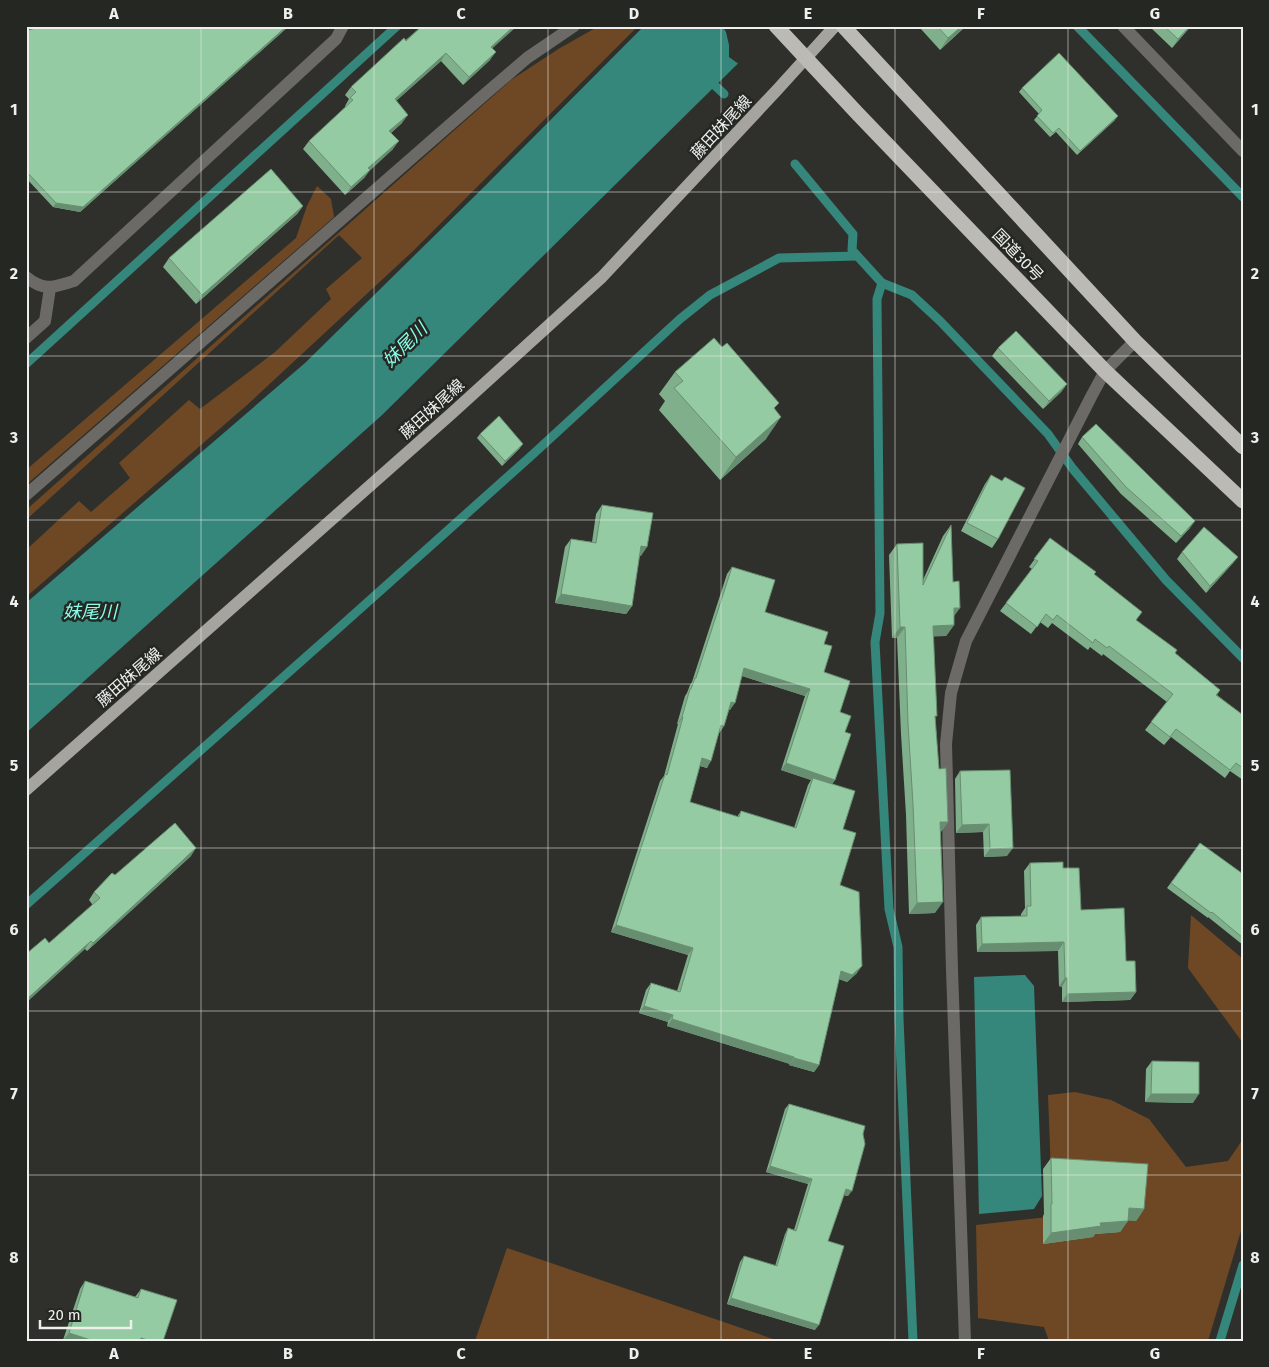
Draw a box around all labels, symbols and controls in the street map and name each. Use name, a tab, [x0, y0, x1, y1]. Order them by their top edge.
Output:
text: A	[108, 4, 119, 23]
text: B	[283, 4, 293, 23]
text: C	[456, 4, 466, 23]
text: D	[629, 4, 639, 23]
text: E	[804, 4, 812, 23]
text: F	[977, 4, 985, 23]
text: G	[1150, 4, 1160, 23]
street label: 藤田妹尾線	[687, 91, 755, 163]
text: 1	[10, 100, 18, 119]
text: 1	[1251, 100, 1259, 119]
street label: 国道30号	[989, 225, 1047, 285]
text: 2	[10, 264, 18, 283]
text: 2	[1251, 264, 1259, 283]
water label: 妹尾川	[378, 317, 433, 372]
street label: 藤田妹尾線	[396, 375, 468, 443]
text: 3	[9, 428, 18, 447]
text: 3	[1250, 428, 1259, 447]
text: 4	[9, 592, 19, 611]
text: 4	[1250, 592, 1260, 611]
water label: 妹尾川	[63, 601, 119, 623]
street label: 藤田妹尾線	[93, 644, 165, 710]
text: 5	[10, 756, 19, 775]
text: 5	[1251, 756, 1260, 775]
text: 6	[9, 920, 19, 939]
text: 6	[1250, 920, 1260, 939]
text: 7	[10, 1084, 18, 1103]
text: 7	[1251, 1084, 1259, 1103]
text: 8	[9, 1248, 19, 1267]
text: 8	[1250, 1248, 1260, 1267]
scale bar	[40, 1297, 131, 1329]
text: 20 m	[48, 1306, 81, 1324]
text: A	[108, 1344, 119, 1363]
text: B	[283, 1344, 293, 1363]
text: C	[456, 1344, 466, 1363]
text: D	[629, 1344, 639, 1363]
text: E	[804, 1344, 812, 1363]
text: F	[977, 1344, 985, 1363]
text: G	[1150, 1344, 1160, 1363]

